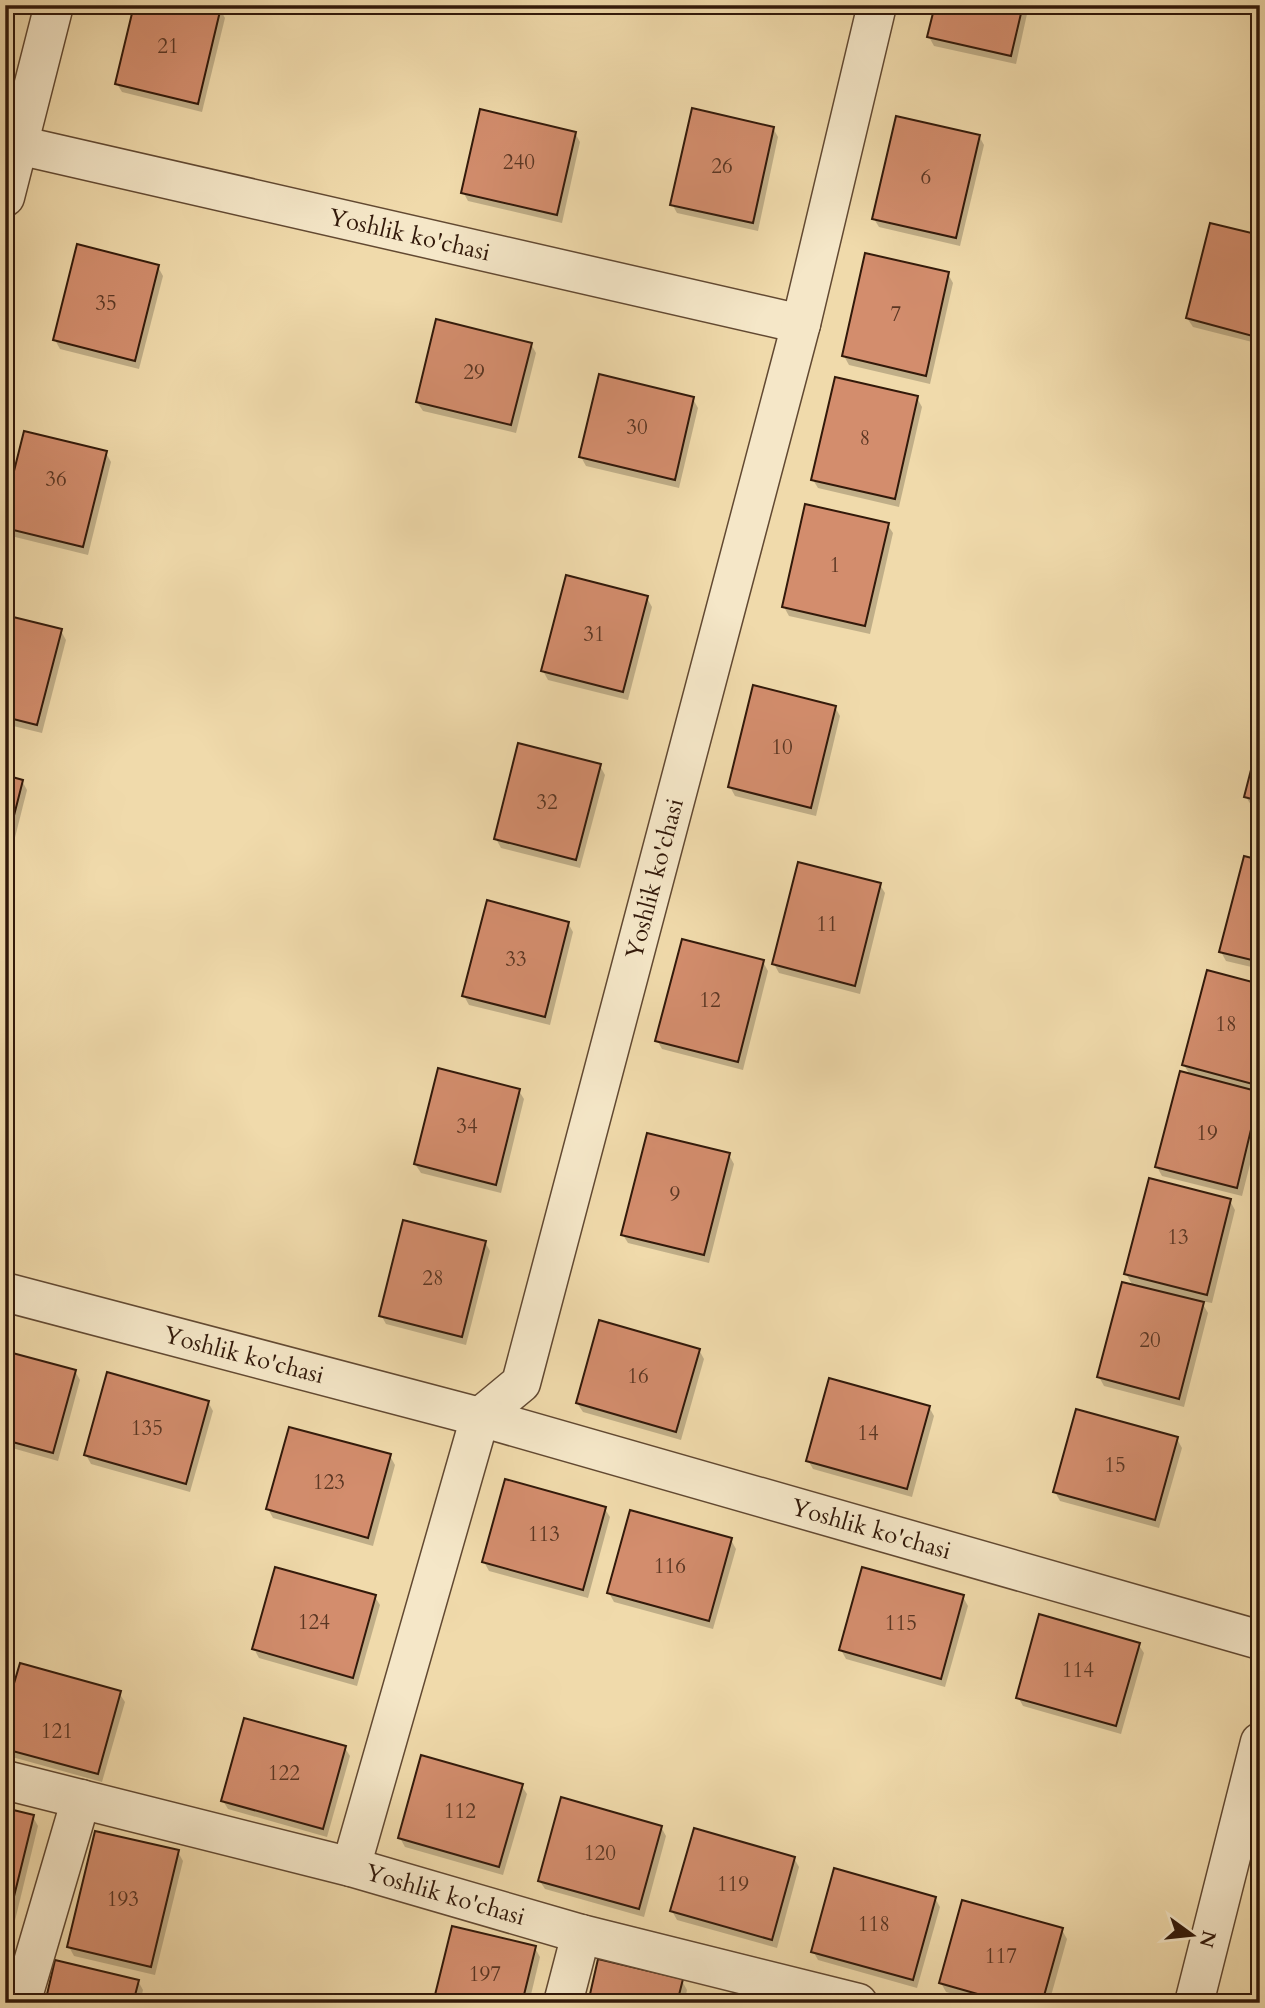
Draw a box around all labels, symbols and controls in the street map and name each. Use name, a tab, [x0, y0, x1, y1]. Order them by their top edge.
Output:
house number: 21	[157, 32, 179, 61]
house number: 240	[503, 148, 535, 177]
house number: 26	[711, 152, 733, 181]
house number: 6	[921, 163, 931, 192]
street label: Yoshlik ko'chasi	[326, 200, 494, 269]
house number: 35	[95, 289, 117, 318]
house number: 7	[891, 300, 902, 329]
house number: 29	[463, 358, 485, 387]
house number: 30	[626, 413, 648, 442]
house number: 8	[860, 424, 870, 453]
house number: 36	[45, 465, 67, 494]
house number: 1	[830, 551, 840, 580]
house number: 31	[583, 620, 605, 649]
house number: 10	[771, 733, 793, 762]
house number: 32	[536, 788, 558, 817]
street label: Yoshlik ko'chasi	[617, 795, 691, 963]
house number: 11	[816, 910, 838, 939]
house number: 33	[505, 945, 527, 974]
house number: 12	[699, 986, 721, 1015]
house number: 18	[1215, 1010, 1237, 1039]
house number: 34	[456, 1112, 478, 1141]
house number: 19	[1196, 1119, 1218, 1148]
house number: 9	[670, 1180, 681, 1209]
house number: 13	[1167, 1223, 1189, 1252]
house number: 28	[422, 1264, 444, 1293]
street label: Yoshlik ko'chasi	[160, 1318, 328, 1392]
house number: 20	[1139, 1326, 1161, 1355]
house number: 16	[627, 1362, 649, 1391]
house number: 135	[131, 1414, 163, 1443]
house number: 14	[857, 1419, 879, 1448]
house number: 15	[1104, 1451, 1126, 1480]
house number: 123	[313, 1468, 345, 1497]
street label: Yoshlik ko'chasi	[787, 1490, 955, 1567]
house number: 113	[528, 1520, 560, 1549]
house number: 116	[654, 1552, 686, 1581]
house number: 124	[298, 1608, 330, 1637]
house number: 115	[885, 1609, 917, 1638]
house number: 114	[1062, 1656, 1094, 1685]
house number: 121	[41, 1717, 73, 1746]
house number: 122	[268, 1759, 300, 1788]
house number: 112	[444, 1797, 476, 1826]
house number: 120	[584, 1839, 616, 1868]
street label: Yoshlik ko'chasi	[362, 1856, 529, 1933]
house number: 119	[717, 1870, 749, 1899]
house number: 193	[107, 1885, 139, 1914]
north arrow	[1156, 1899, 1226, 1969]
house number: 118	[858, 1910, 890, 1939]
text: N	[1193, 1928, 1222, 1951]
house number: 117	[985, 1942, 1017, 1971]
house number: 197	[469, 1960, 501, 1989]

